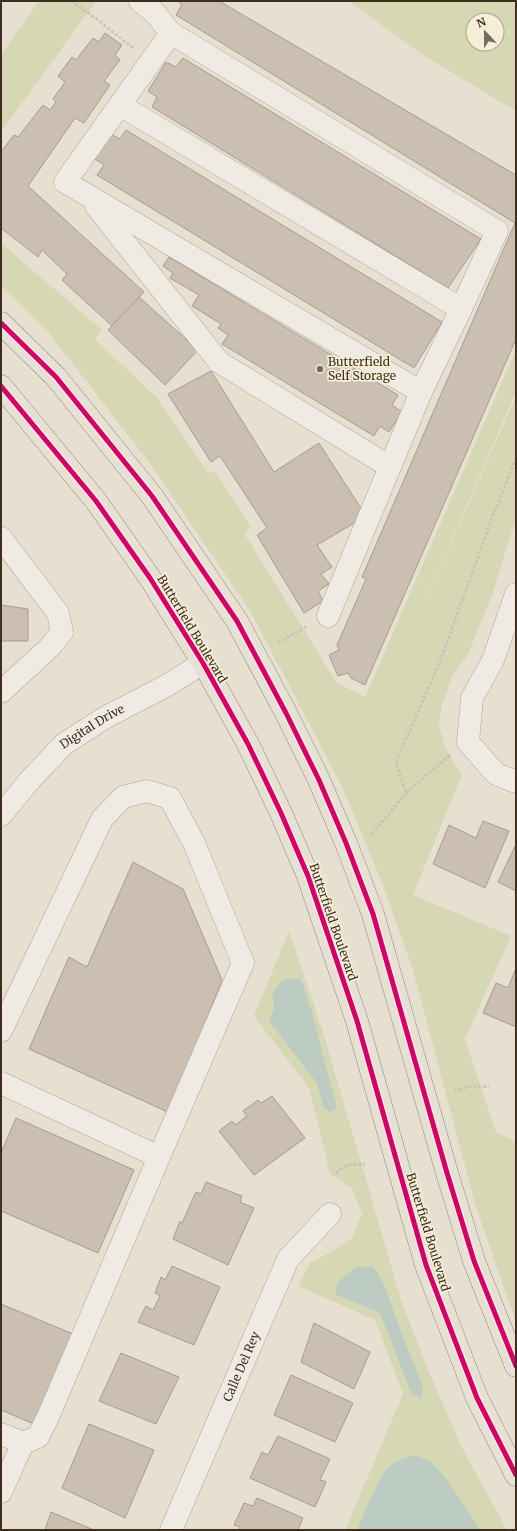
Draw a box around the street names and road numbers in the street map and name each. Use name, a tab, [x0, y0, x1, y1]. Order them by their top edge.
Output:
street label: Butterfield Boulevard	[154, 572, 231, 685]
street label: Digital Drive	[57, 701, 127, 752]
street label: Butterfield Boulevard	[306, 861, 361, 983]
street label: Butterfield Boulevard	[403, 1171, 454, 1293]
street label: Calle Del Rey	[219, 1329, 263, 1404]

